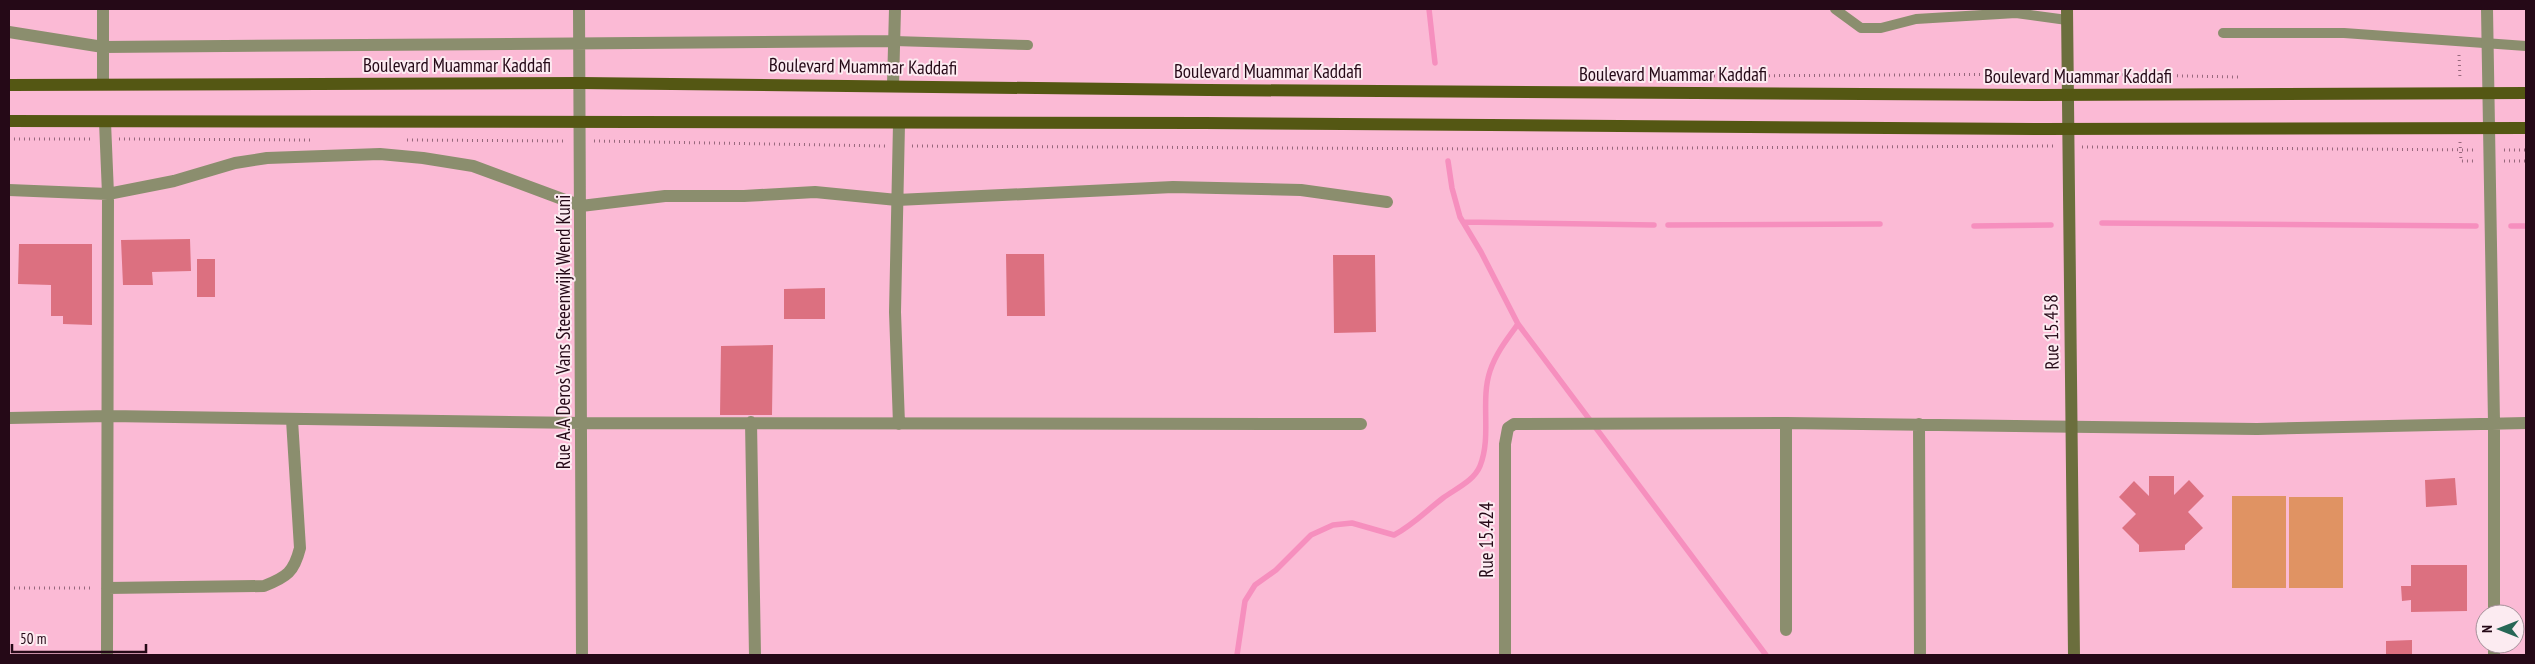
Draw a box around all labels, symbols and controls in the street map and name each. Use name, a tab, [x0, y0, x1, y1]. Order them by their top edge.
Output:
street label: Boulevard Muammar Kaddafi	[769, 52, 957, 80]
street label: Boulevard Muammar Kaddafi	[363, 53, 551, 77]
street label: Boulevard Muammar Kaddafi	[1174, 59, 1362, 83]
street label: Boulevard Muammar Kaddafi	[1579, 62, 1767, 86]
street label: Boulevard Muammar Kaddafi	[1984, 64, 2172, 88]
street label: Rue A.A Deros Vans Steeenwijk Wend Kuni	[551, 195, 575, 469]
street label: Rue 15.458	[2038, 294, 2064, 370]
street label: Rue 15.424	[1474, 502, 1498, 578]
north arrow	[2475, 604, 2525, 654]
scale bar	[12, 622, 146, 654]
text: N	[2478, 625, 2496, 633]
text: 50 m	[20, 629, 46, 648]

